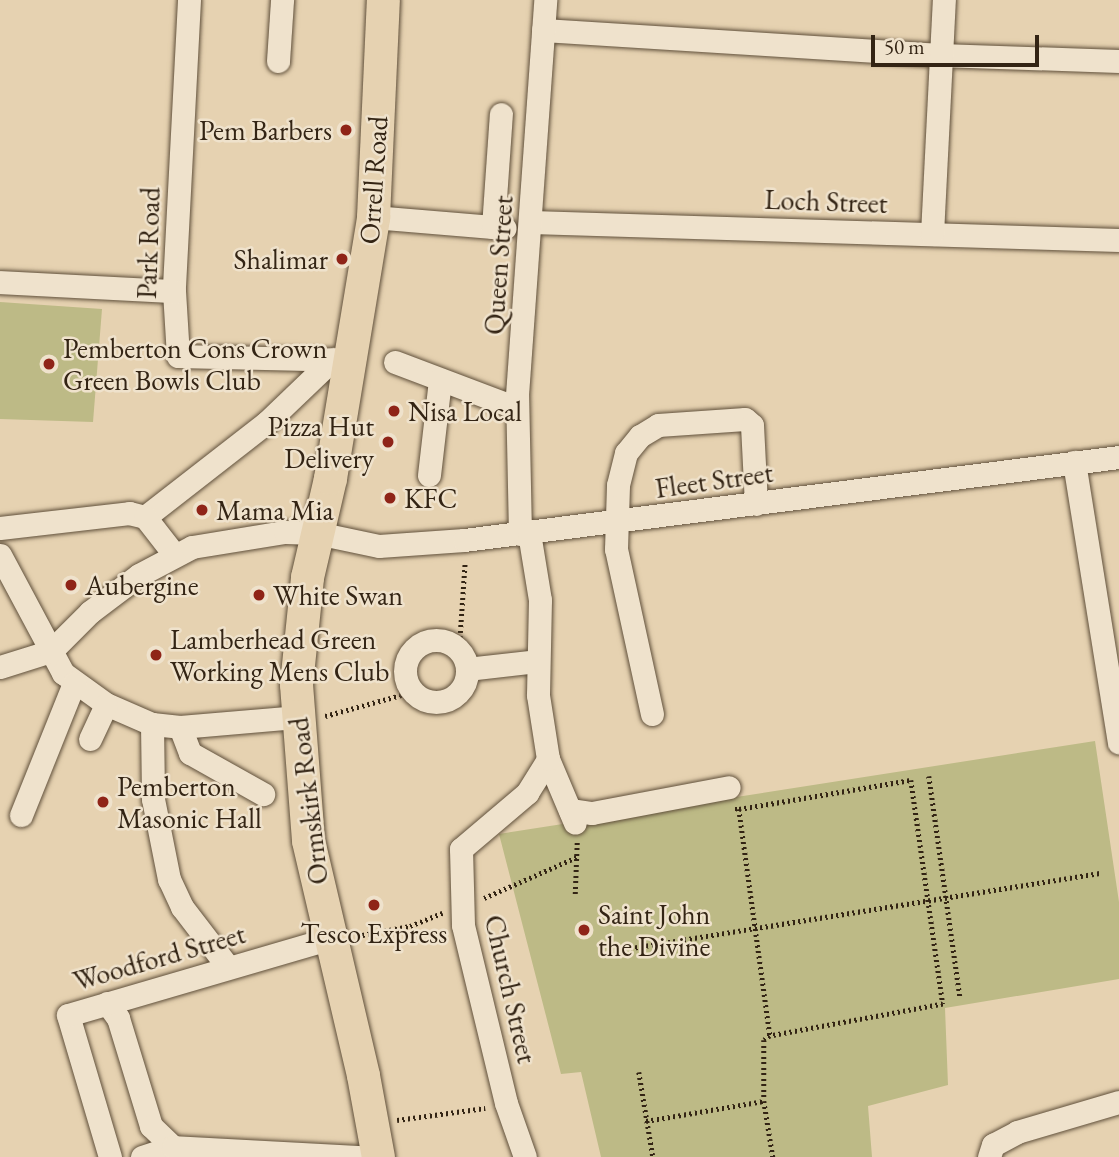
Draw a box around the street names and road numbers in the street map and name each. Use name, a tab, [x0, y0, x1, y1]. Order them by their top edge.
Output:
street label: Orrell Road	[352, 115, 394, 245]
street label: Loch Street	[764, 182, 888, 220]
street label: Park Road	[129, 186, 167, 300]
street label: Queen Street	[476, 194, 520, 336]
street label: Fleet Street	[653, 455, 775, 505]
street label: Ormskirk Road	[281, 715, 335, 887]
street label: Church Street	[478, 911, 544, 1067]
street label: Woodford Street	[69, 916, 249, 998]

